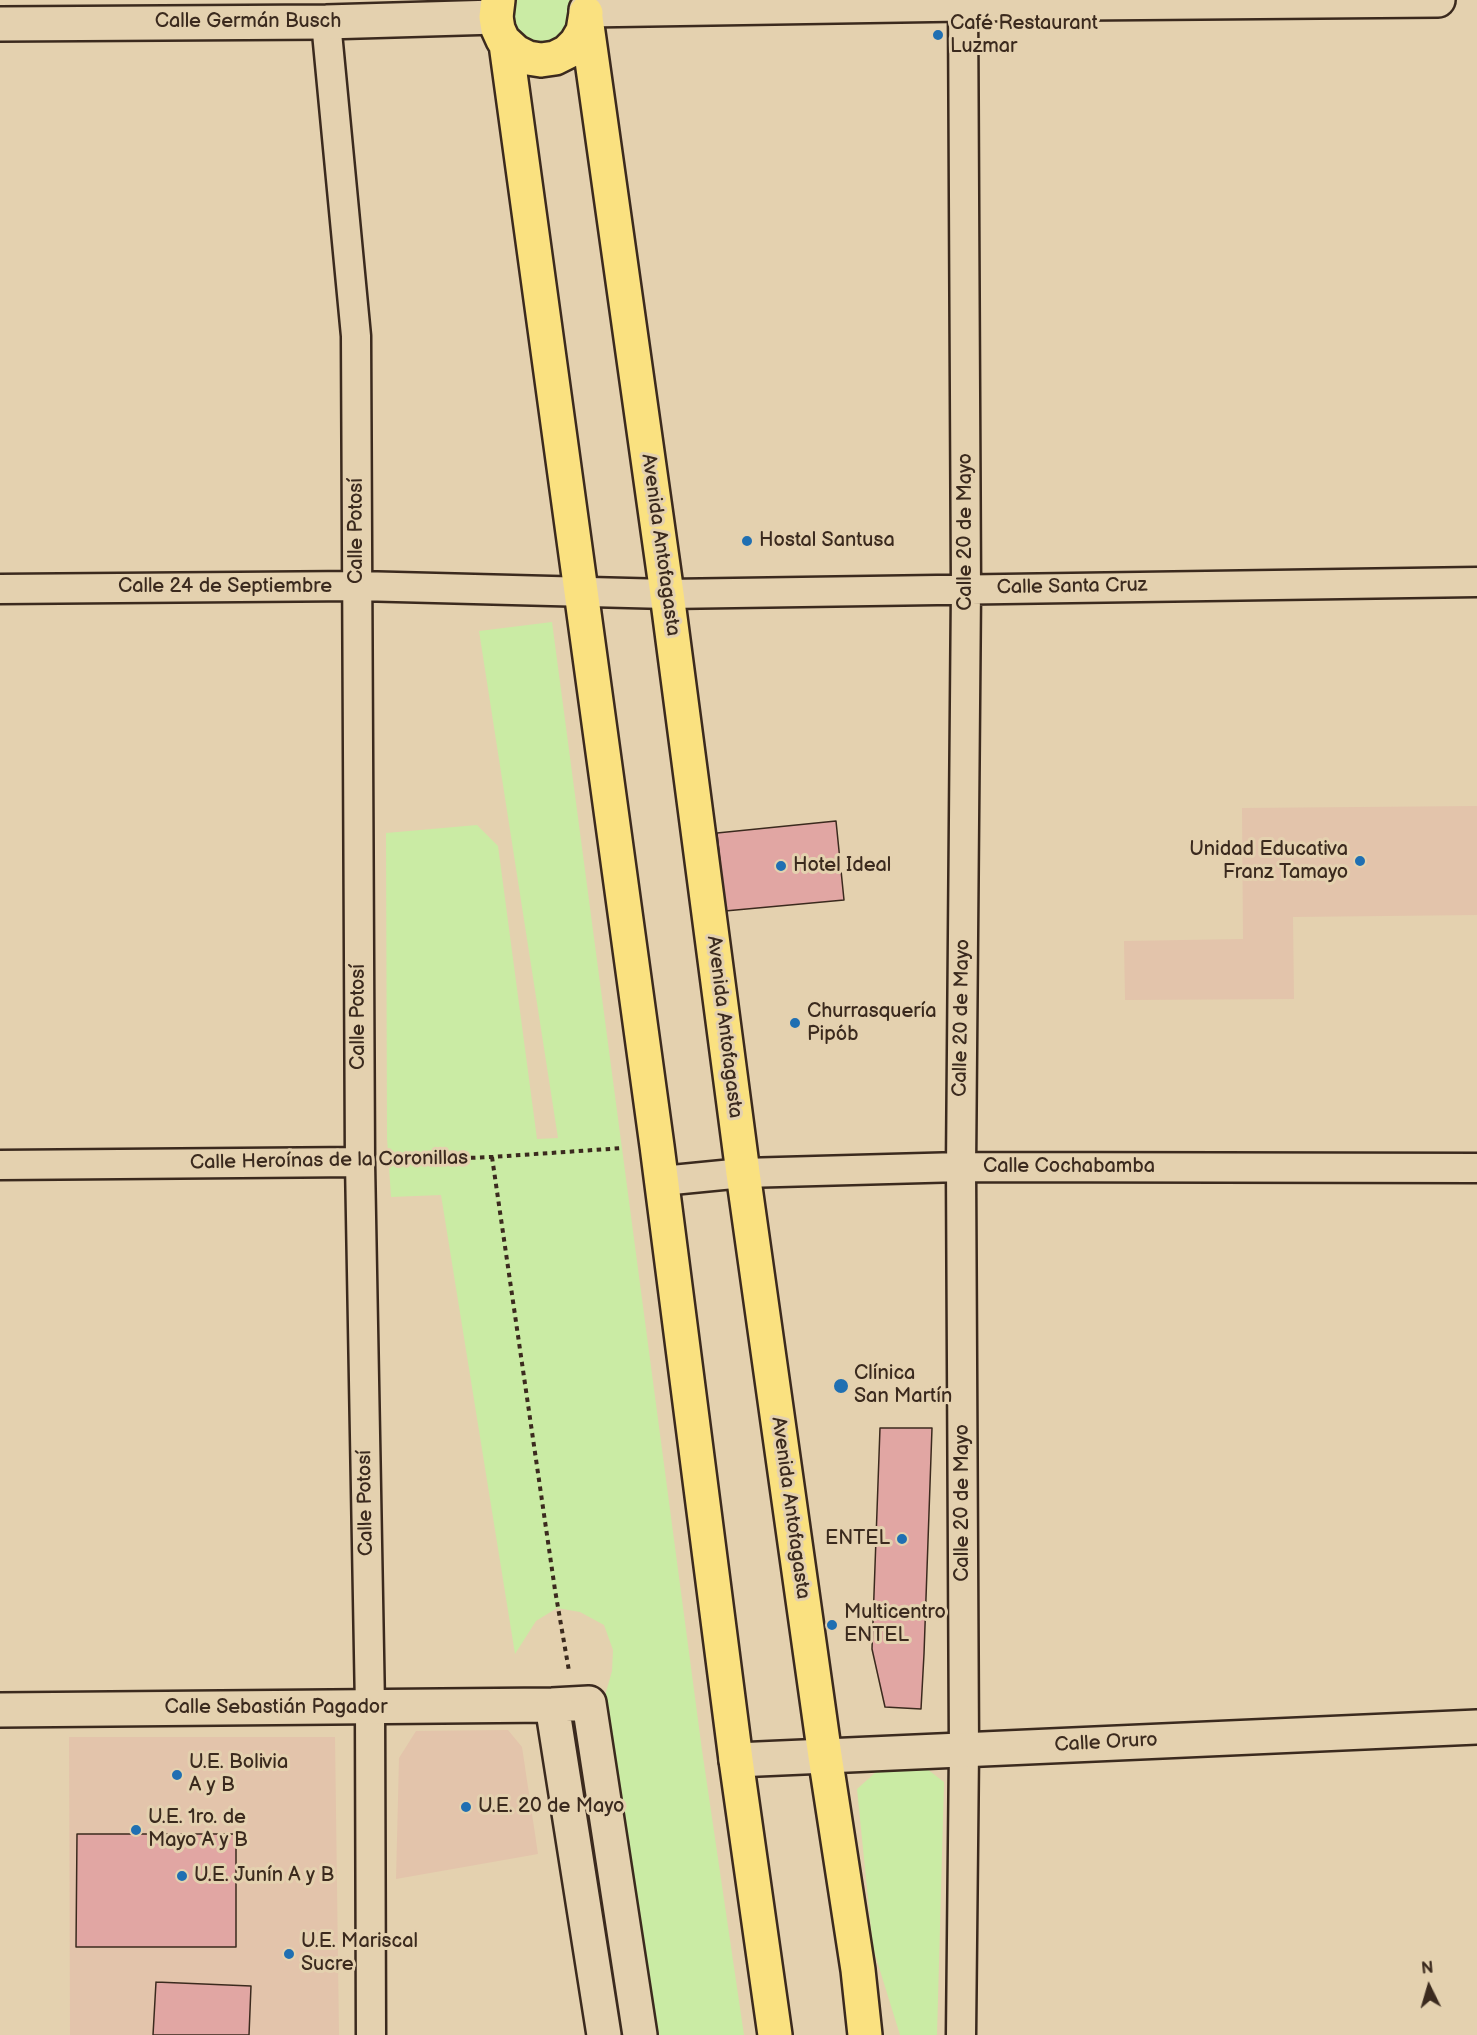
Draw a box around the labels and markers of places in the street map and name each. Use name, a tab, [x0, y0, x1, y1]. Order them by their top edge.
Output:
place label: Café Restaurant Luzmar	[950, 12, 1098, 59]
marker: Café Restaurant Luzmar	[931, 28, 945, 42]
place label: Hostal Santusa	[759, 529, 895, 553]
marker: Hostal Santusa	[740, 534, 754, 548]
place label: Unidad Educativa Franz Tamayo	[1189, 838, 1348, 885]
place label: Hotel Ideal	[793, 854, 891, 878]
marker: Unidad Educativa Franz Tamayo	[1353, 854, 1367, 868]
marker: Hotel Ideal	[774, 859, 788, 873]
place label: Churrasquería Pipób	[807, 1000, 937, 1047]
marker: Churrasquería Pipób	[788, 1016, 802, 1030]
place label: Clínica San Martín	[854, 1362, 952, 1409]
marker: Clínica San Martín	[832, 1377, 850, 1395]
place label: ENTEL	[825, 1527, 890, 1551]
marker: ENTEL	[895, 1532, 909, 1546]
place label: Multicentro ENTEL	[844, 1601, 946, 1648]
marker: Multicentro ENTEL	[825, 1618, 839, 1632]
place label: U.E. Bolivia A y B	[189, 1751, 288, 1798]
marker: U.E. Bolivia A y B	[170, 1768, 184, 1782]
place label: U.E. 20 de Mayo	[478, 1795, 624, 1819]
marker: U.E. 20 de Mayo	[459, 1800, 473, 1814]
place label: U.E. 1ro. de Mayo A y B	[148, 1806, 248, 1853]
marker: U.E. 1ro. de Mayo A y B	[129, 1823, 143, 1837]
place label: U.E. Junín A y B	[194, 1864, 334, 1888]
marker: U.E. Junín A y B	[175, 1869, 189, 1883]
place label: U.E. Mariscal Sucre	[301, 1930, 418, 1977]
marker: U.E. Mariscal Sucre	[282, 1947, 296, 1961]

